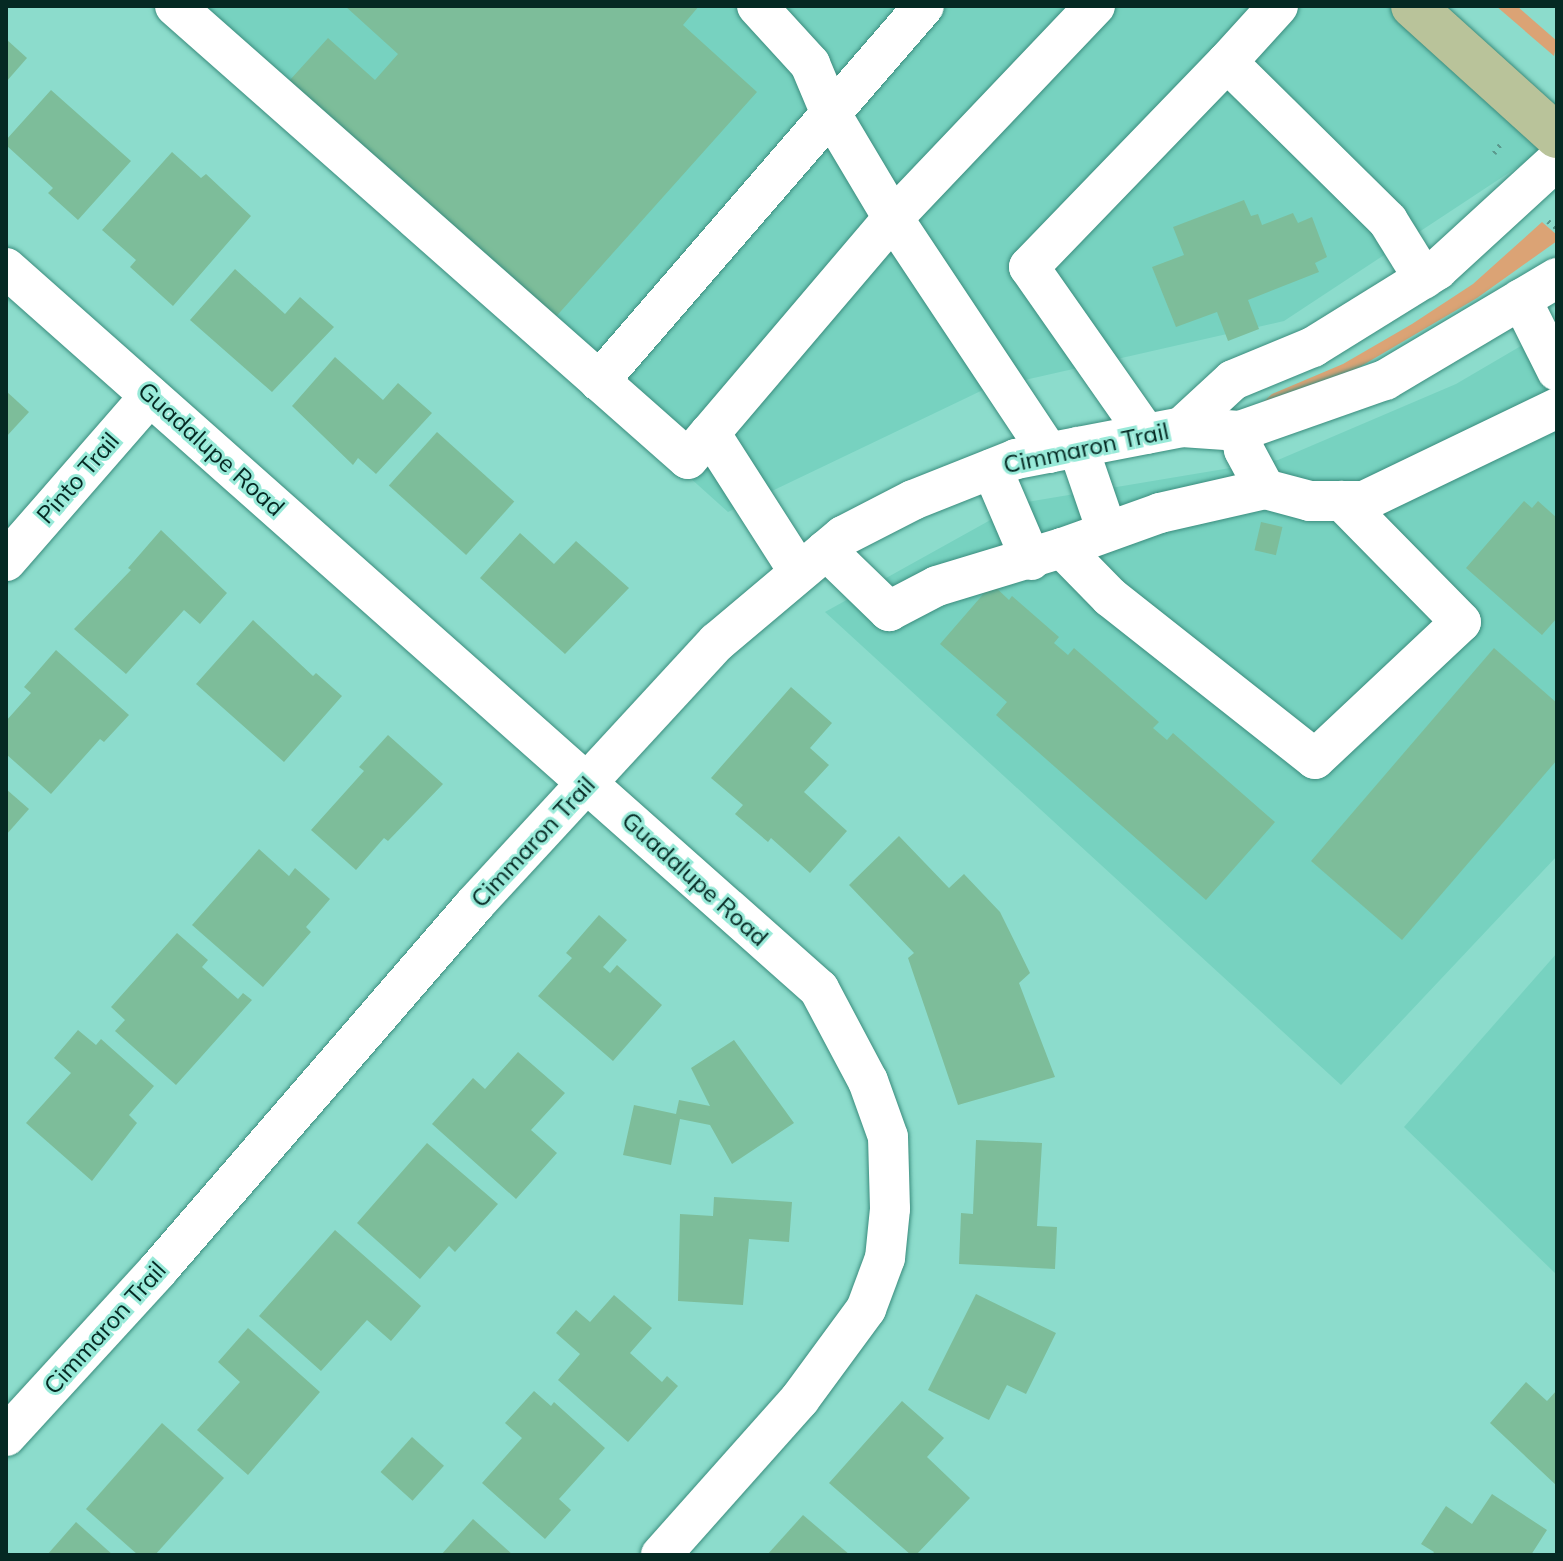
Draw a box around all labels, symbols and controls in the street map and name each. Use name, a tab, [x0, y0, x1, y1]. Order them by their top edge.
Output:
street label: Guadalupe Road	[132, 376, 290, 522]
street label: Cimmaron Trail	[1001, 416, 1171, 480]
street label: Pinto Trail	[31, 427, 125, 529]
street label: Cimmaron Trail	[465, 771, 601, 913]
street label: Guadalupe Road	[616, 806, 774, 952]
street label: Cimmaron Trail	[38, 1256, 172, 1400]

